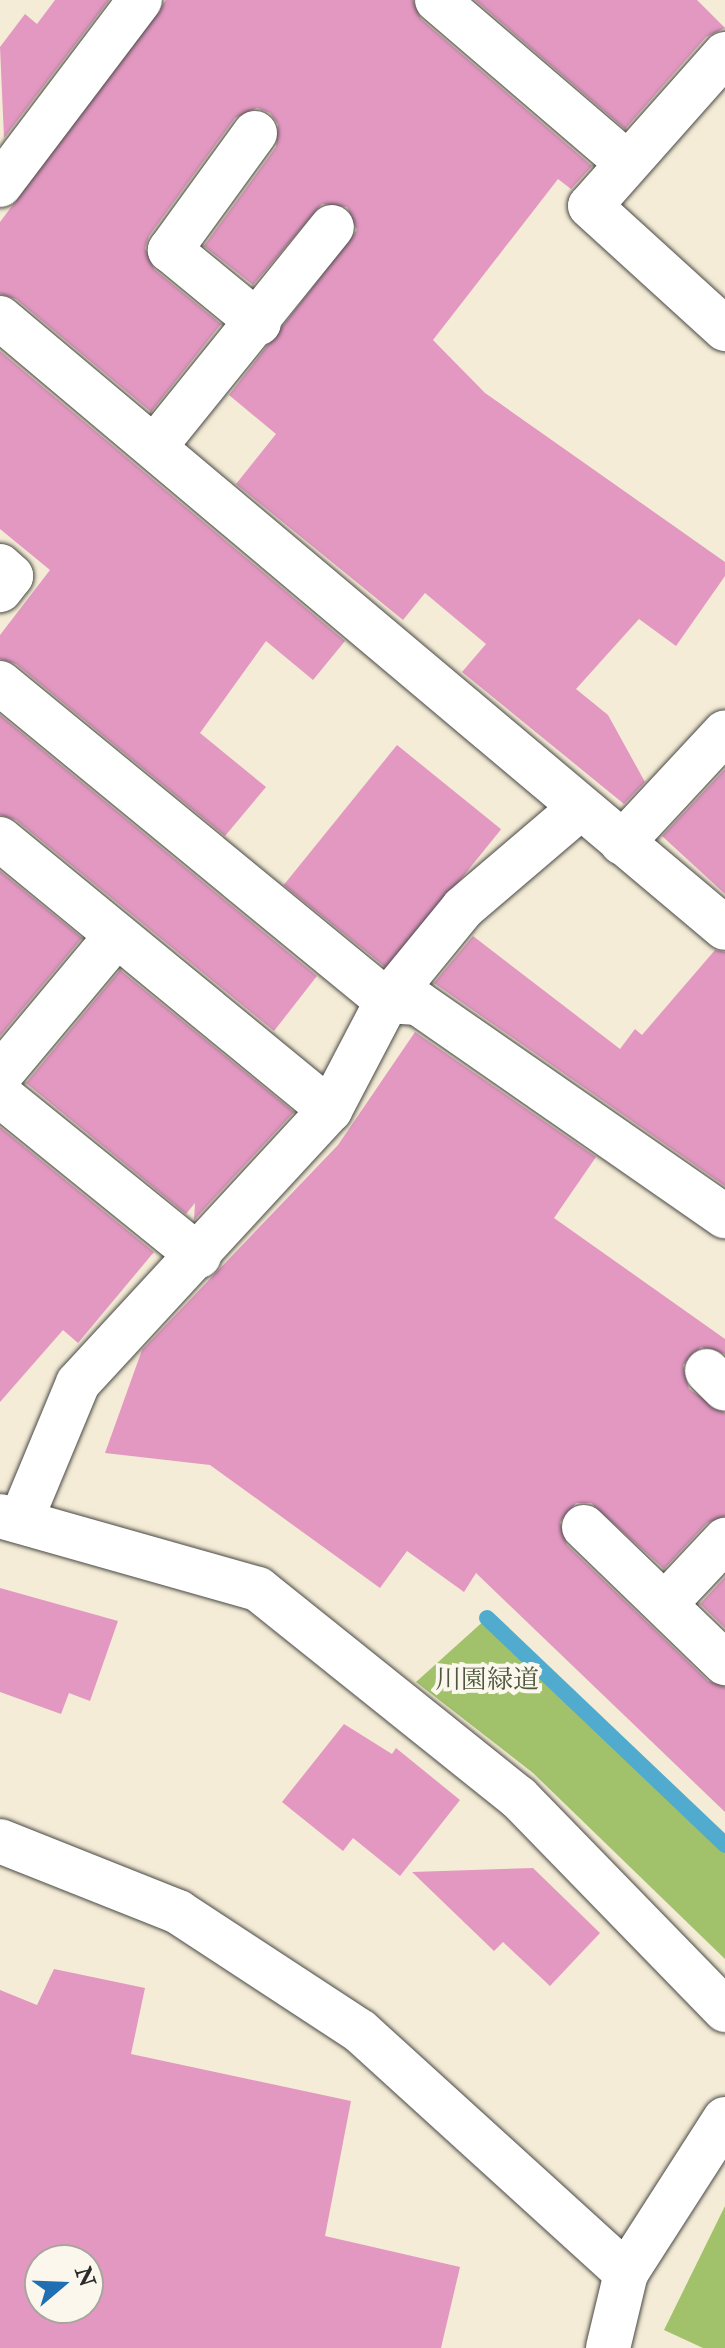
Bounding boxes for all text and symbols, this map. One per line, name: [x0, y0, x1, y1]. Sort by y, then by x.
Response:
park label: 川園緑道: [435, 1665, 539, 1697]
north arrow: [24, 2244, 104, 2324]
text: N: [68, 2263, 101, 2291]

